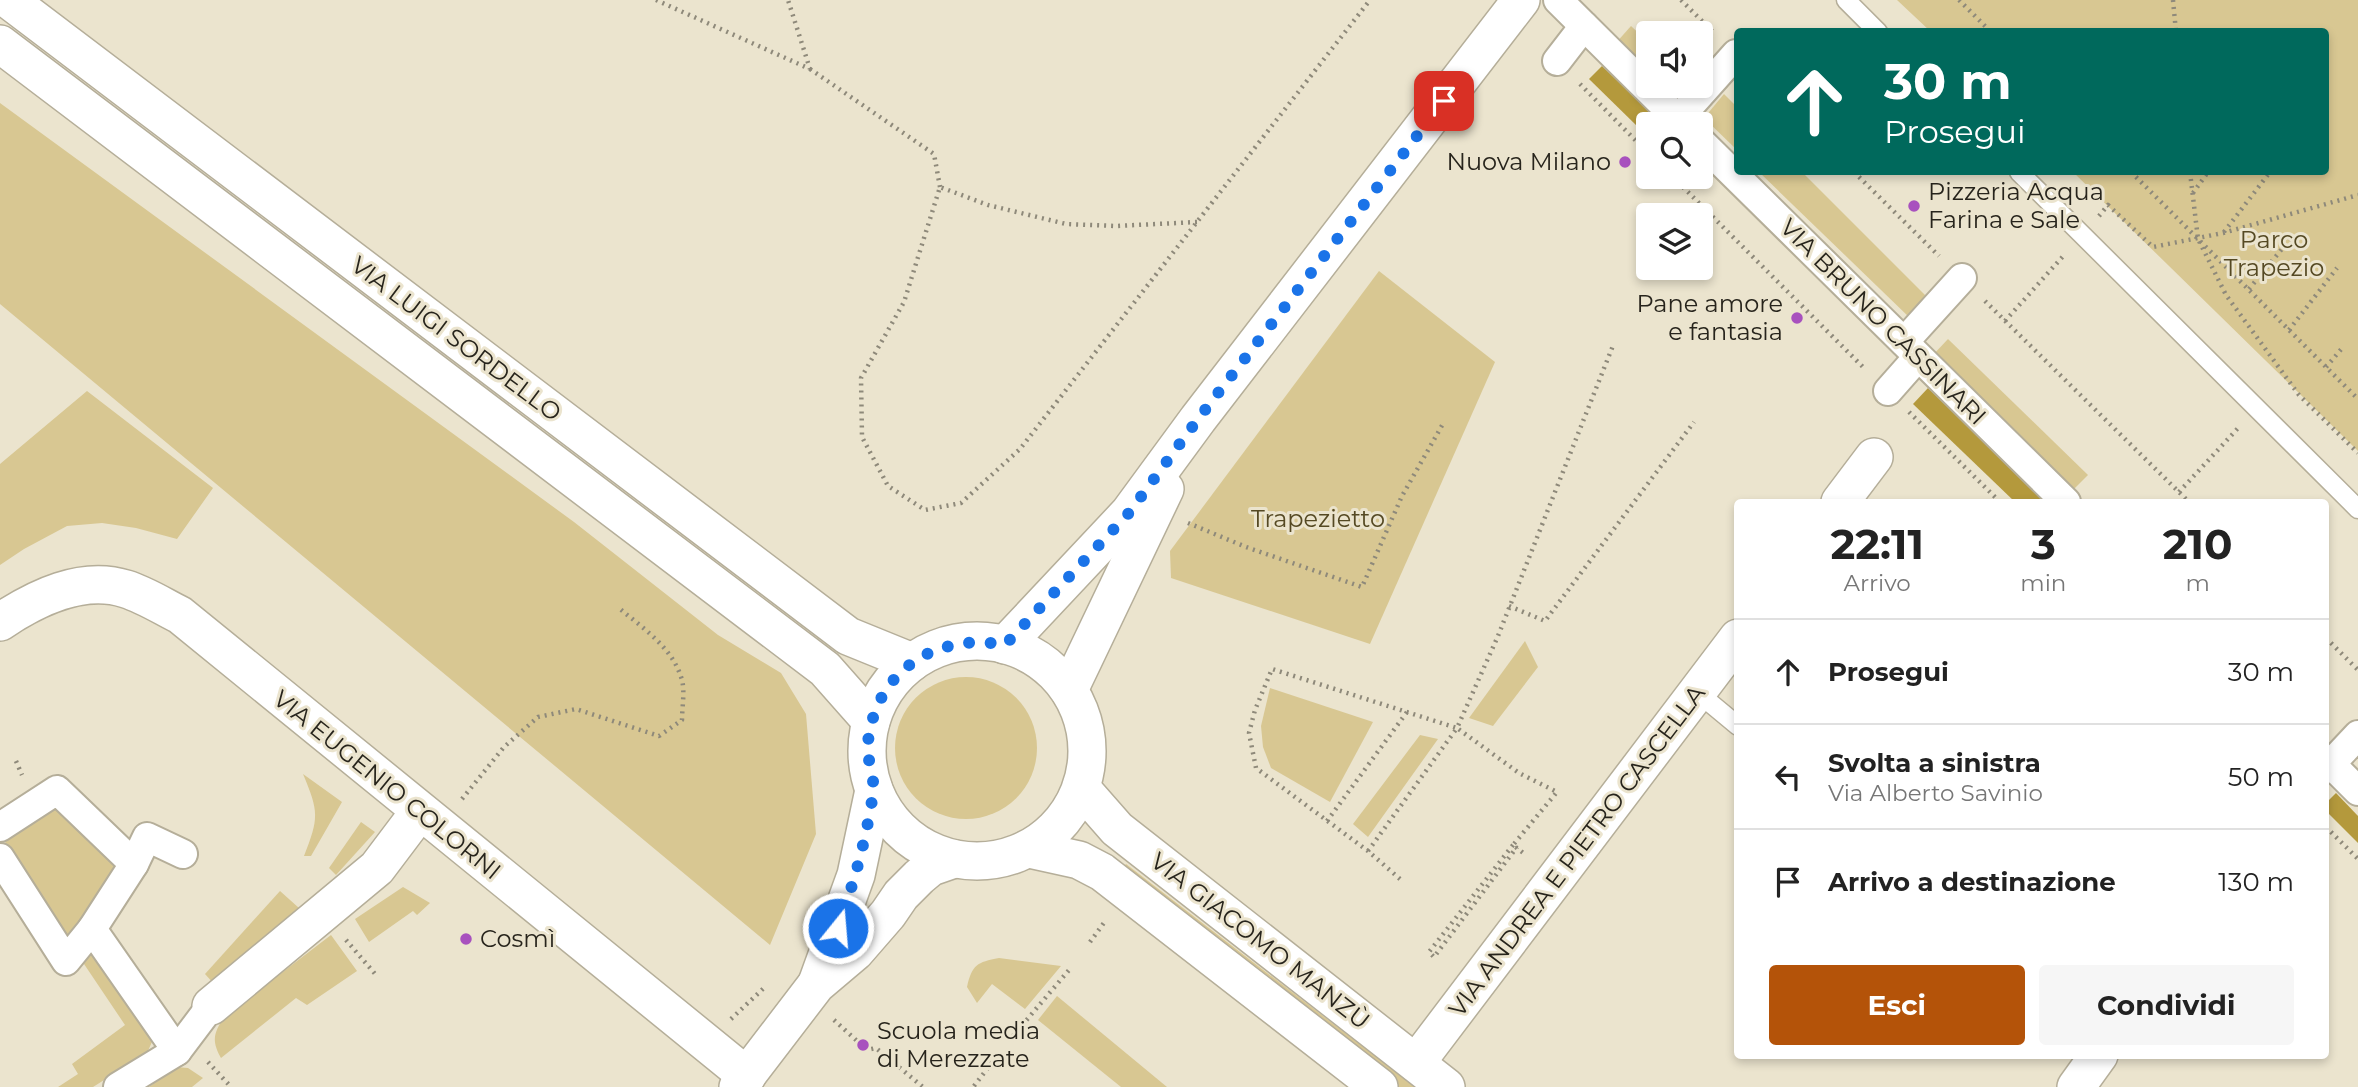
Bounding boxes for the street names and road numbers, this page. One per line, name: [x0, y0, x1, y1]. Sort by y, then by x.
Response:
street label: VIA BRUNO CASSINARI: [1774, 213, 1992, 431]
street label: VIA LUIGI SORDELLO: [346, 250, 567, 427]
street label: VIA ANDREA E PIETRO CASCELLA: [1442, 678, 1711, 1022]
street label: VIA EUGENIO COLORNI: [268, 684, 507, 885]
street label: VIA GIACOMO MANZÙ: [1145, 846, 1376, 1035]

